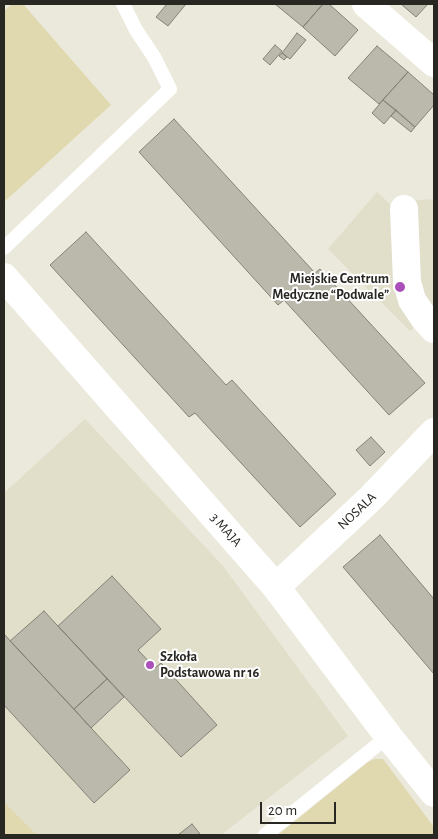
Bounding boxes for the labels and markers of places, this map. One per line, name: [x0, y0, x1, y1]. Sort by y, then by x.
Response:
place label: Miejskie Centrum Medyczne “Podwale”: [272, 271, 389, 304]
marker: Miejskie Centrum Medyczne “Podwale”: [393, 280, 407, 294]
place label: Szkoła Podstawowa nr 16: [160, 649, 259, 682]
marker: Szkoła Podstawowa nr 16: [144, 659, 156, 671]

